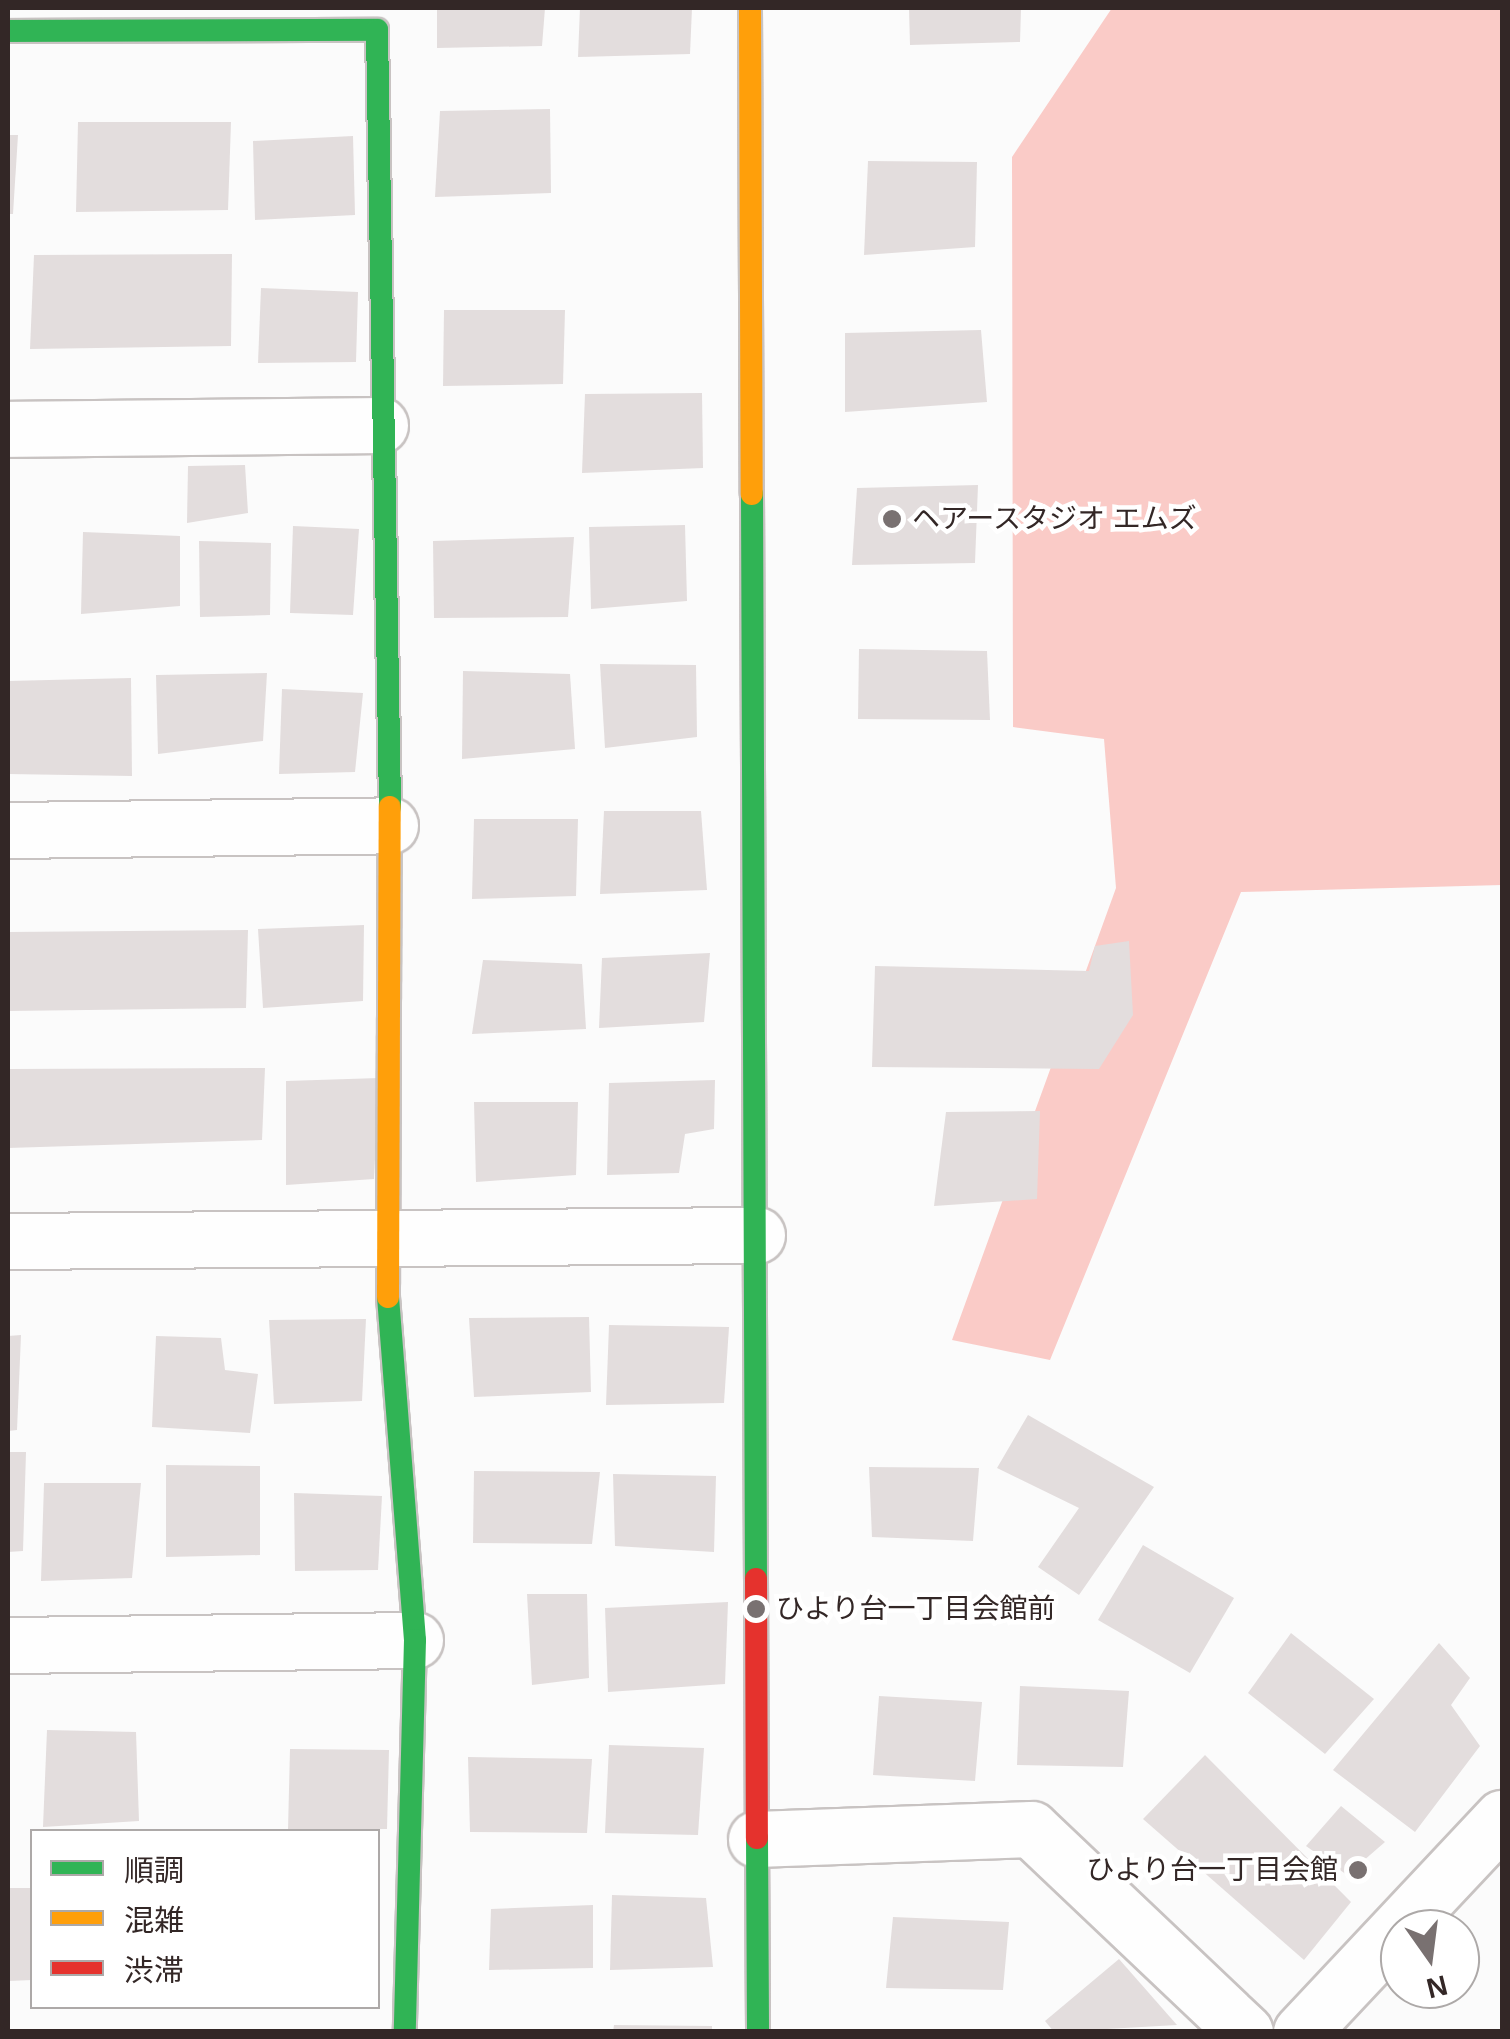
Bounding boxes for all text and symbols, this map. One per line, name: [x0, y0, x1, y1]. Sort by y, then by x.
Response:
place label: ヘアースタジオ エムズ: [912, 502, 1198, 536]
marker: ヘアースタジオ エムズ: [881, 508, 903, 530]
place label: ひより台一丁目会館前: [776, 1592, 1056, 1626]
marker: ひより台一丁目会館前: [745, 1598, 767, 1620]
legend: [30, 1829, 380, 2009]
place label: ひより台一丁目会館: [1086, 1853, 1338, 1887]
text: 順調: [124, 1854, 184, 1887]
marker: ひより台一丁目会館: [1347, 1859, 1369, 1881]
text: 混雑: [124, 1904, 184, 1937]
north arrow: [1380, 1909, 1480, 2009]
text: 渋滞: [124, 1954, 184, 1987]
text: N: [1423, 1969, 1450, 2004]

